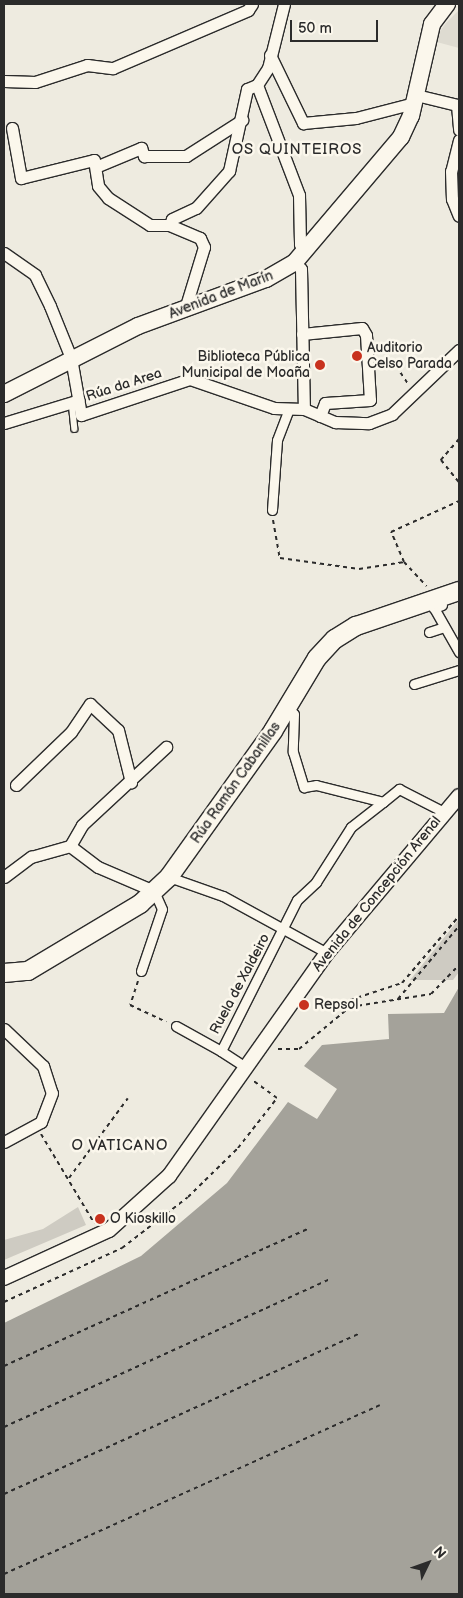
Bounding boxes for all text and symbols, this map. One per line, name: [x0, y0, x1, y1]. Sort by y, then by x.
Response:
scale bar: [293, 10, 380, 42]
text: 50 m: [298, 19, 332, 38]
district label: OS QUINTEIROS: [230, 141, 364, 159]
street label: Avenida de Marín: [166, 267, 276, 323]
place label: Auditorio Celso Parada: [367, 340, 452, 372]
place label: Biblioteca Pública Municipal de Moaña: [181, 349, 310, 382]
marker: Auditorio Celso Parada: [351, 350, 363, 362]
marker: Biblioteca Pública Municipal de Moaña: [314, 359, 326, 371]
street label: Rúa da Area: [84, 365, 164, 405]
street label: Rúa Ramón Cabanillas: [188, 719, 284, 847]
street label: Avenida de Concepción Arenal: [309, 813, 445, 975]
street label: Ruela de Xaldeiro: [206, 931, 274, 1037]
place label: Repsol: [314, 997, 358, 1013]
marker: Repsol: [298, 999, 310, 1011]
district label: O VATICANO: [70, 1137, 170, 1155]
place label: O Kioskillo: [110, 1211, 176, 1227]
marker: O Kioskillo: [94, 1213, 106, 1225]
north arrow: [403, 1538, 453, 1588]
text: N: [430, 1543, 449, 1562]

